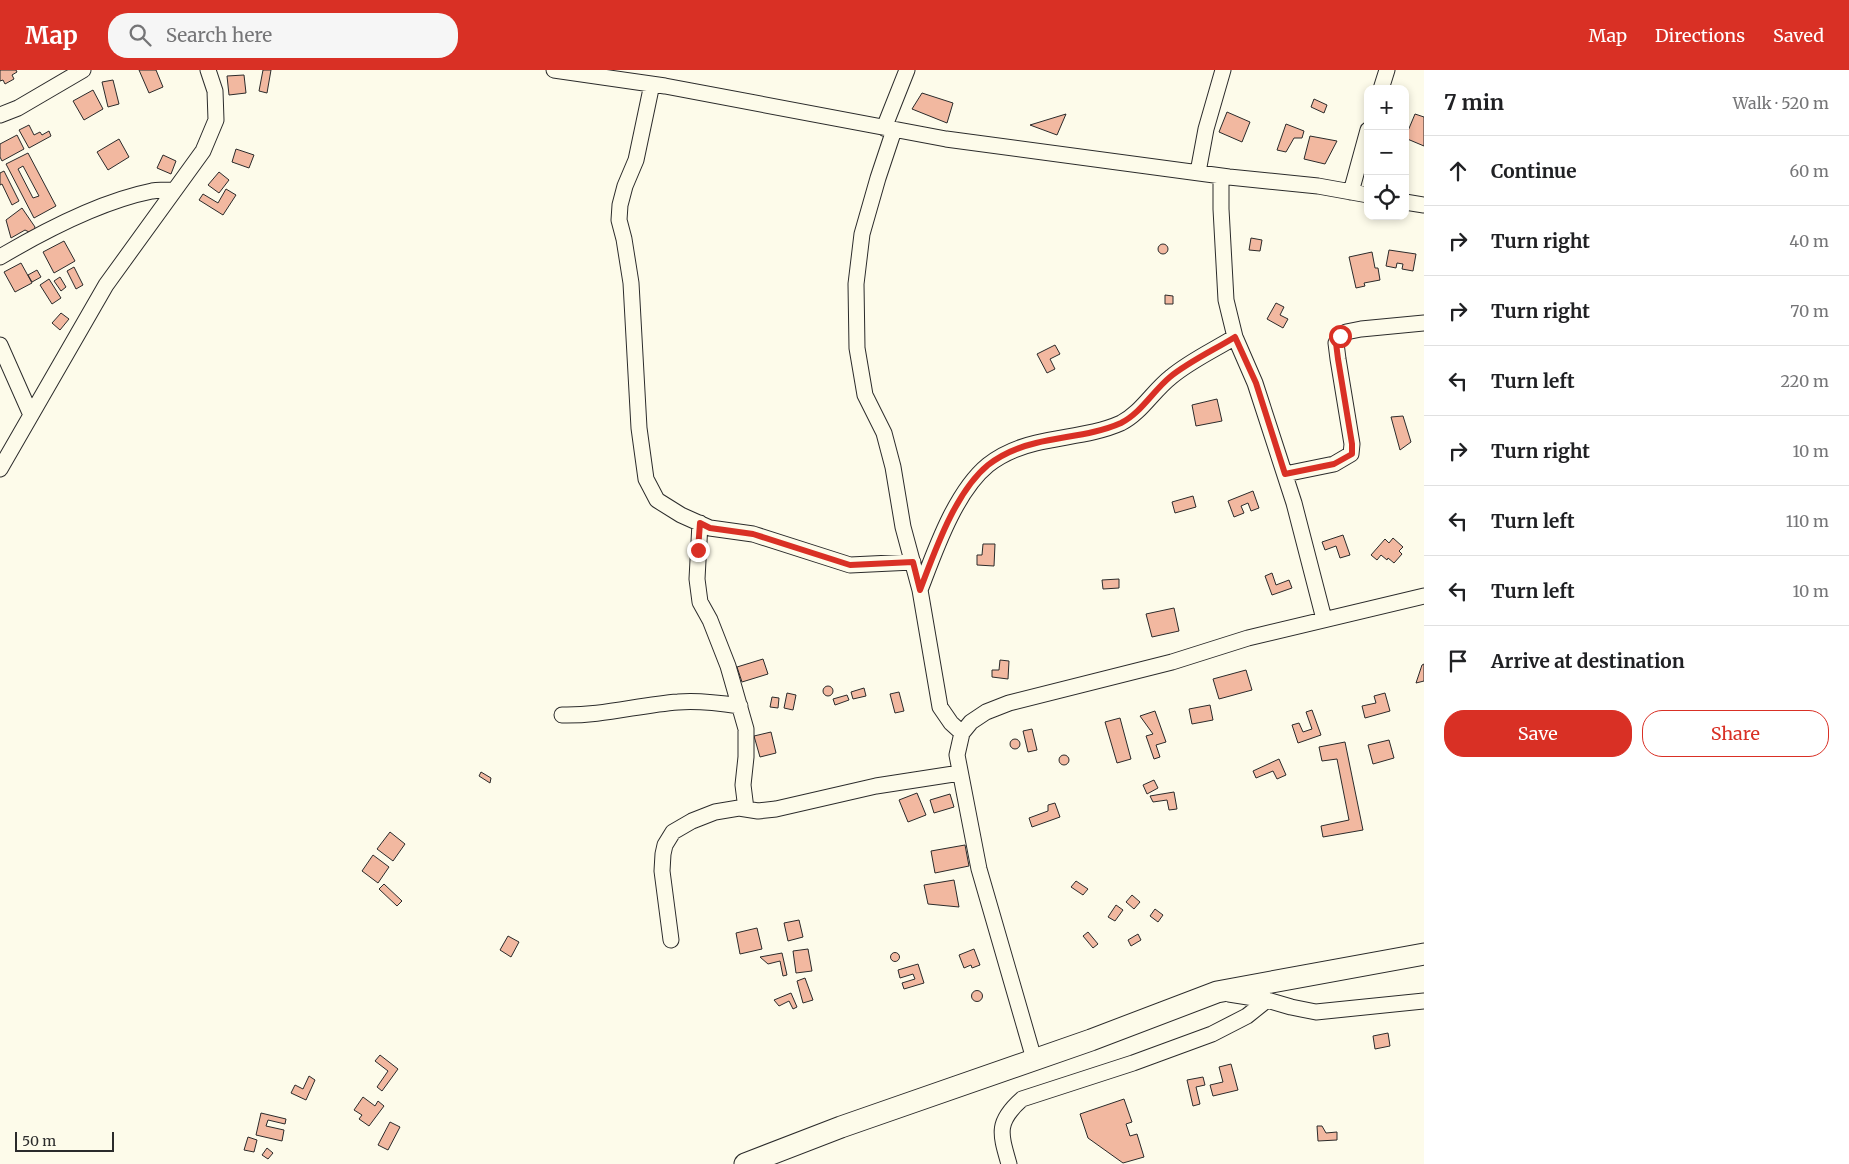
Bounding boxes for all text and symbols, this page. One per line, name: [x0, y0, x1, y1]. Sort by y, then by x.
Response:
search box: [108, 13, 458, 58]
text: Map: [25, 20, 78, 51]
icon: search: [126, 21, 154, 49]
text: Search here: [166, 23, 272, 47]
text: Map: [1589, 24, 1627, 47]
text: Directions: [1655, 24, 1745, 47]
text: Saved: [1773, 24, 1824, 47]
map controls: [1364, 85, 1409, 220]
button: +: [1364, 85, 1409, 130]
text: 7 min: [1444, 89, 1504, 116]
text: Walk · 520 m: [1733, 93, 1829, 113]
button: −: [1364, 130, 1409, 175]
icon: ahead: [1444, 157, 1472, 185]
text: Continue: [1491, 159, 1577, 183]
text: 60 m: [1789, 161, 1829, 181]
button: locate: [1364, 175, 1409, 220]
icon: right: [1444, 227, 1472, 255]
text: Turn right: [1491, 229, 1590, 253]
text: 40 m: [1789, 231, 1829, 251]
icon: right: [1444, 297, 1472, 325]
text: Turn right: [1491, 299, 1590, 323]
text: 70 m: [1790, 301, 1829, 321]
route start: [1329, 325, 1352, 348]
icon: left: [1444, 367, 1472, 395]
text: Turn left: [1491, 369, 1575, 393]
text: 220 m: [1781, 371, 1829, 391]
icon: right: [1444, 437, 1472, 465]
text: Turn right: [1491, 439, 1590, 463]
text: 10 m: [1792, 441, 1829, 461]
icon: left: [1444, 507, 1472, 535]
text: Turn left: [1491, 509, 1575, 533]
text: 110 m: [1786, 511, 1829, 531]
route end: [687, 539, 710, 562]
icon: left: [1444, 577, 1472, 605]
text: Turn left: [1491, 579, 1575, 603]
text: 10 m: [1792, 581, 1829, 601]
icon: arrive: [1444, 647, 1472, 675]
text: Arrive at destination: [1491, 649, 1685, 673]
button: Save: [1444, 710, 1632, 757]
button: Share: [1642, 710, 1829, 757]
scale bar: [15, 1129, 114, 1152]
text: 50 m: [22, 1132, 56, 1150]

